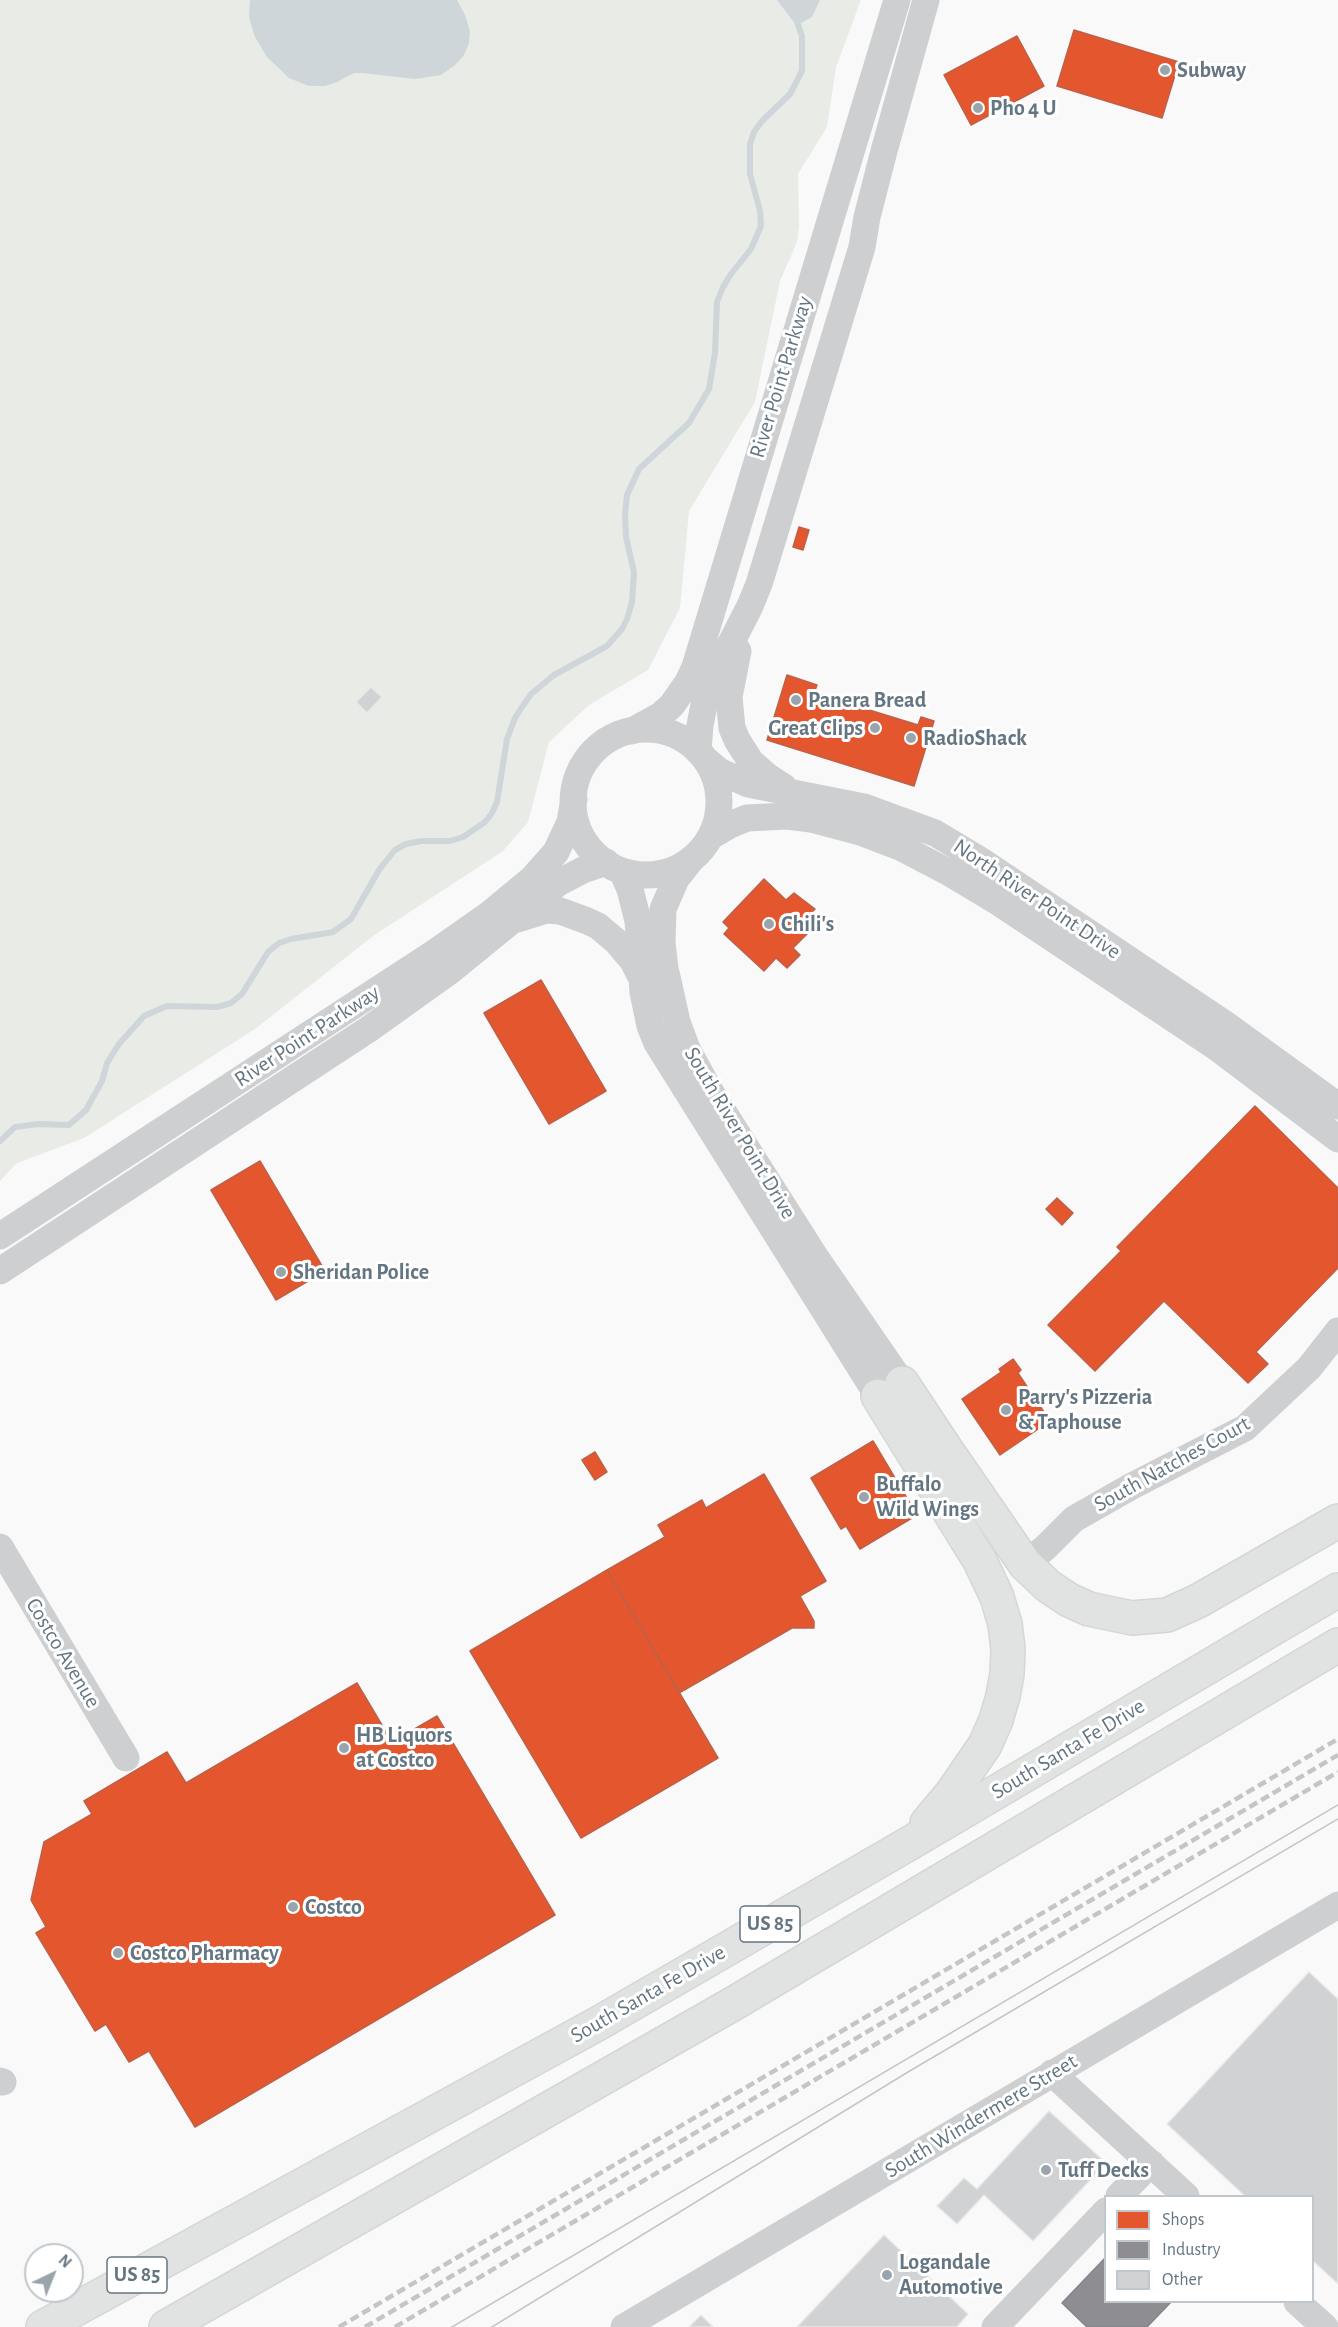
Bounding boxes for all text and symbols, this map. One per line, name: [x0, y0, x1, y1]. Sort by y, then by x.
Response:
place label: Subway: [1177, 57, 1246, 83]
marker: Subway: [1158, 63, 1172, 77]
place label: Pho 4 U: [990, 95, 1057, 121]
marker: Pho 4 U: [971, 101, 985, 115]
street label: River Point Parkway: [744, 293, 818, 461]
place label: Panera Bread: [808, 687, 926, 713]
marker: Panera Bread: [789, 693, 803, 707]
place label: Great Clips: [768, 715, 863, 741]
marker: Great Clips: [868, 721, 882, 735]
place label: RadioShack: [923, 725, 1027, 751]
marker: RadioShack: [904, 731, 918, 745]
street label: North River Point Drive: [948, 833, 1126, 965]
place label: Chili's: [781, 911, 834, 937]
marker: Chili's: [762, 917, 776, 931]
street label: River Point Parkway: [229, 979, 385, 1093]
street label: South River Point Drive: [678, 1042, 802, 1224]
place label: Sheridan Police: [293, 1259, 429, 1285]
marker: Sheridan Police: [274, 1265, 288, 1279]
place label: Parry's Pizzeria & Taphouse: [1018, 1384, 1152, 1436]
marker: Parry's Pizzeria & Taphouse: [999, 1403, 1013, 1417]
street label: South Natches Court: [1089, 1410, 1255, 1518]
place label: Buffalo Wild Wings: [876, 1471, 979, 1522]
marker: Buffalo Wild Wings: [857, 1490, 871, 1504]
street label: Costco Avenue: [20, 1593, 106, 1713]
street label: South Santa Fe Drive: [986, 1693, 1150, 1805]
place label: HB Liquors at Costco: [356, 1722, 452, 1774]
marker: HB Liquors at Costco: [337, 1741, 351, 1755]
place label: Costco: [305, 1894, 362, 1920]
marker: Costco: [286, 1900, 300, 1914]
road number: US 85: [740, 1906, 800, 1942]
street label: South Santa Fe Drive: [566, 1939, 730, 2049]
place label: Costco Pharmacy: [130, 1940, 279, 1966]
marker: Costco Pharmacy: [111, 1946, 125, 1960]
street label: South Windermere Street: [880, 2048, 1082, 2184]
place label: Tuff Decks: [1058, 2157, 1149, 2183]
marker: Tuff Decks: [1039, 2163, 1053, 2177]
legend: [1104, 2195, 1314, 2303]
text: Shops: [1162, 2211, 1204, 2229]
text: Industry: [1162, 2241, 1221, 2259]
north arrow: [24, 2243, 84, 2303]
place label: Logandale Automotive: [899, 2249, 1003, 2300]
text: N: [55, 2252, 74, 2271]
road number: US 85: [107, 2257, 167, 2293]
marker: Logandale Automotive: [880, 2268, 894, 2282]
text: Other: [1162, 2271, 1203, 2289]

